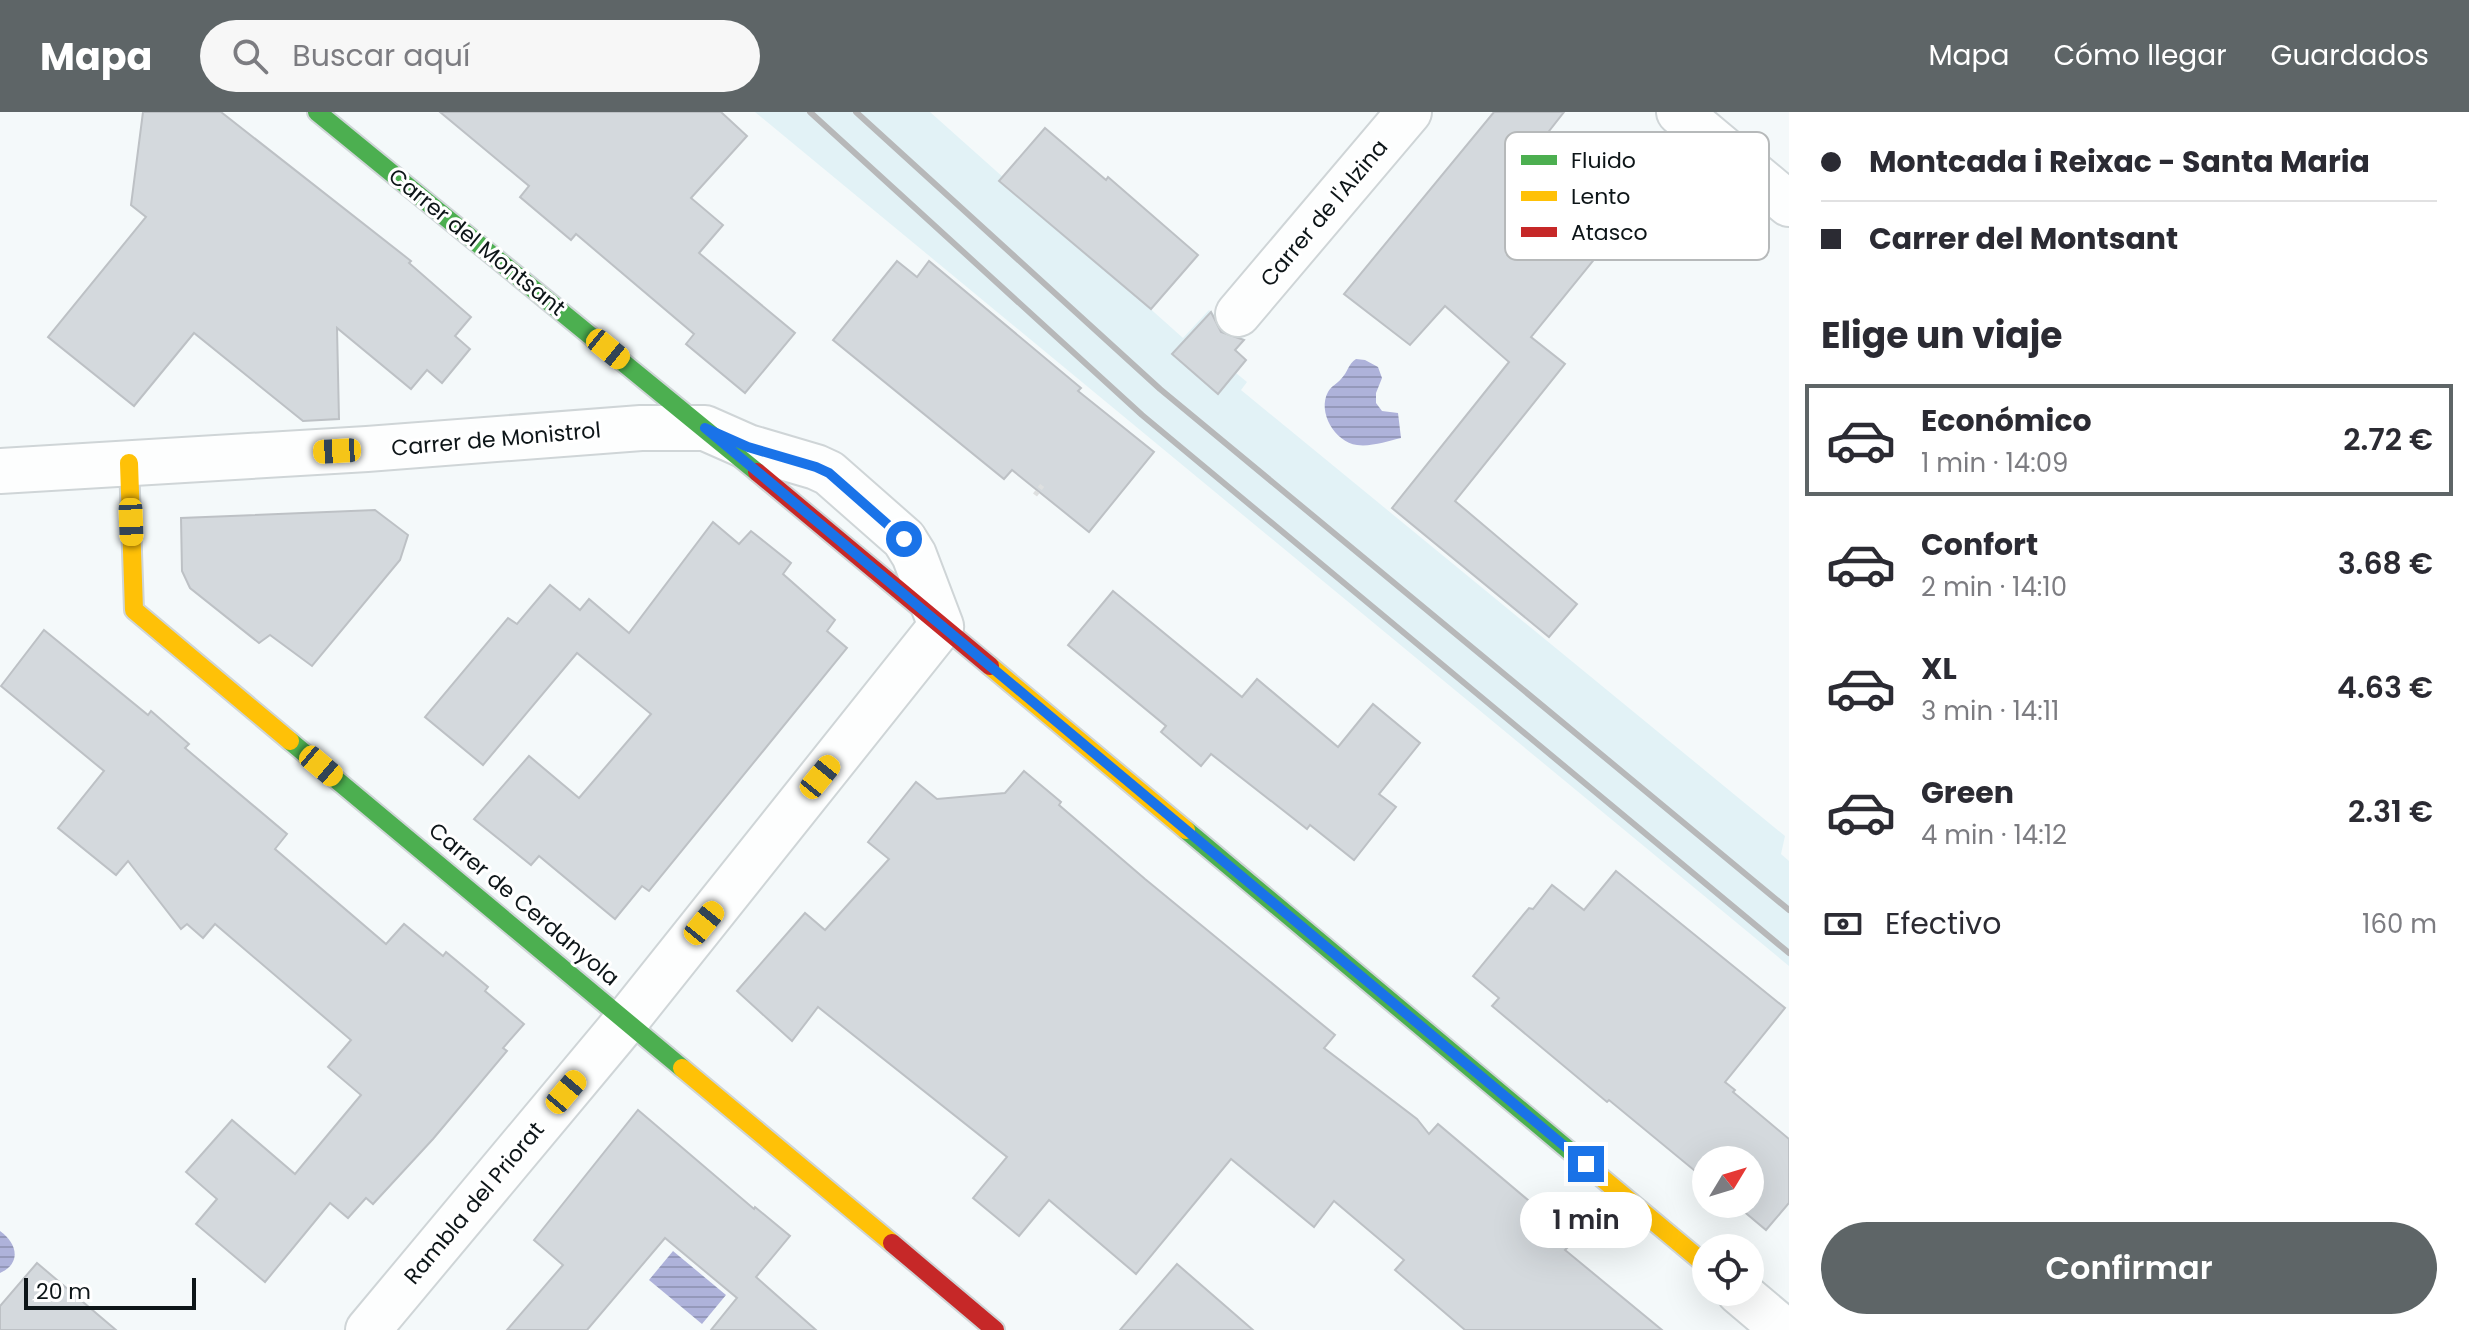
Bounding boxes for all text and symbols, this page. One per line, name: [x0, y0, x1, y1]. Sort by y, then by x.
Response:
search box: [200, 20, 760, 92]
text: Mapa: [40, 30, 152, 83]
icon: search: [228, 34, 272, 78]
text: Buscar aquí: [292, 34, 470, 77]
text: Mapa: [1928, 36, 2009, 75]
text: Cómo llegar: [2053, 36, 2227, 75]
text: Guardados: [2271, 36, 2429, 75]
legend: [1505, 132, 1769, 260]
street label: Carrer de l'Alzina: [1253, 133, 1395, 293]
text: Montcada i Reixac - Santa Maria: [1869, 140, 2370, 183]
text: Fluido: [1571, 145, 1636, 176]
street label: Carrer del Montsant: [382, 161, 572, 323]
text: Lento: [1571, 181, 1630, 212]
text: Atasco: [1571, 217, 1648, 248]
text: Carrer del Montsant: [1869, 217, 2178, 260]
text: Elige un viaje: [1821, 310, 2063, 361]
car: [582, 325, 634, 373]
text: Económico: [1921, 399, 2092, 442]
icon: car: [1825, 404, 1897, 476]
street label: Carrer de Monistrol: [390, 414, 602, 464]
text: 2.72 €: [2343, 418, 2433, 461]
car: [312, 438, 362, 464]
text: 1 min · 14:09: [1921, 445, 2068, 481]
car: [118, 498, 144, 546]
route start: [886, 521, 922, 557]
text: Confort: [1921, 523, 2038, 566]
icon: car: [1825, 528, 1897, 600]
text: 3.68 €: [2338, 542, 2433, 585]
text: 2 min · 14:10: [1921, 569, 2067, 605]
text: XL: [1921, 647, 1957, 690]
icon: car: [1825, 652, 1897, 724]
text: 4.63 €: [2337, 666, 2433, 709]
text: 3 min · 14:11: [1921, 693, 2059, 729]
car: [295, 741, 347, 791]
car: [796, 751, 844, 803]
text: Green: [1921, 771, 2014, 814]
icon: car: [1825, 776, 1897, 848]
text: 2.31 €: [2348, 790, 2433, 833]
street label: Carrer de Cerdanyola: [422, 815, 626, 993]
text: 4 min · 14:12: [1921, 817, 2067, 853]
car: [680, 897, 728, 949]
icon: cash: [1821, 902, 1865, 946]
text: Efectivo: [1885, 902, 2001, 945]
text: 160 m: [2362, 906, 2437, 942]
car: [541, 1066, 591, 1118]
street label: Rambla del Priorat: [397, 1115, 551, 1291]
route end: [1568, 1146, 1604, 1182]
north arrow: [1692, 1146, 1764, 1218]
map controls: [1692, 1146, 1764, 1306]
callout: 1 min: [1520, 1192, 1652, 1248]
text: 1 min: [1552, 1202, 1620, 1238]
button: Confirmar: [1821, 1222, 2437, 1314]
button: locate: [1692, 1234, 1764, 1306]
scale bar: [24, 1274, 196, 1310]
text: 20 m: [36, 1276, 91, 1307]

